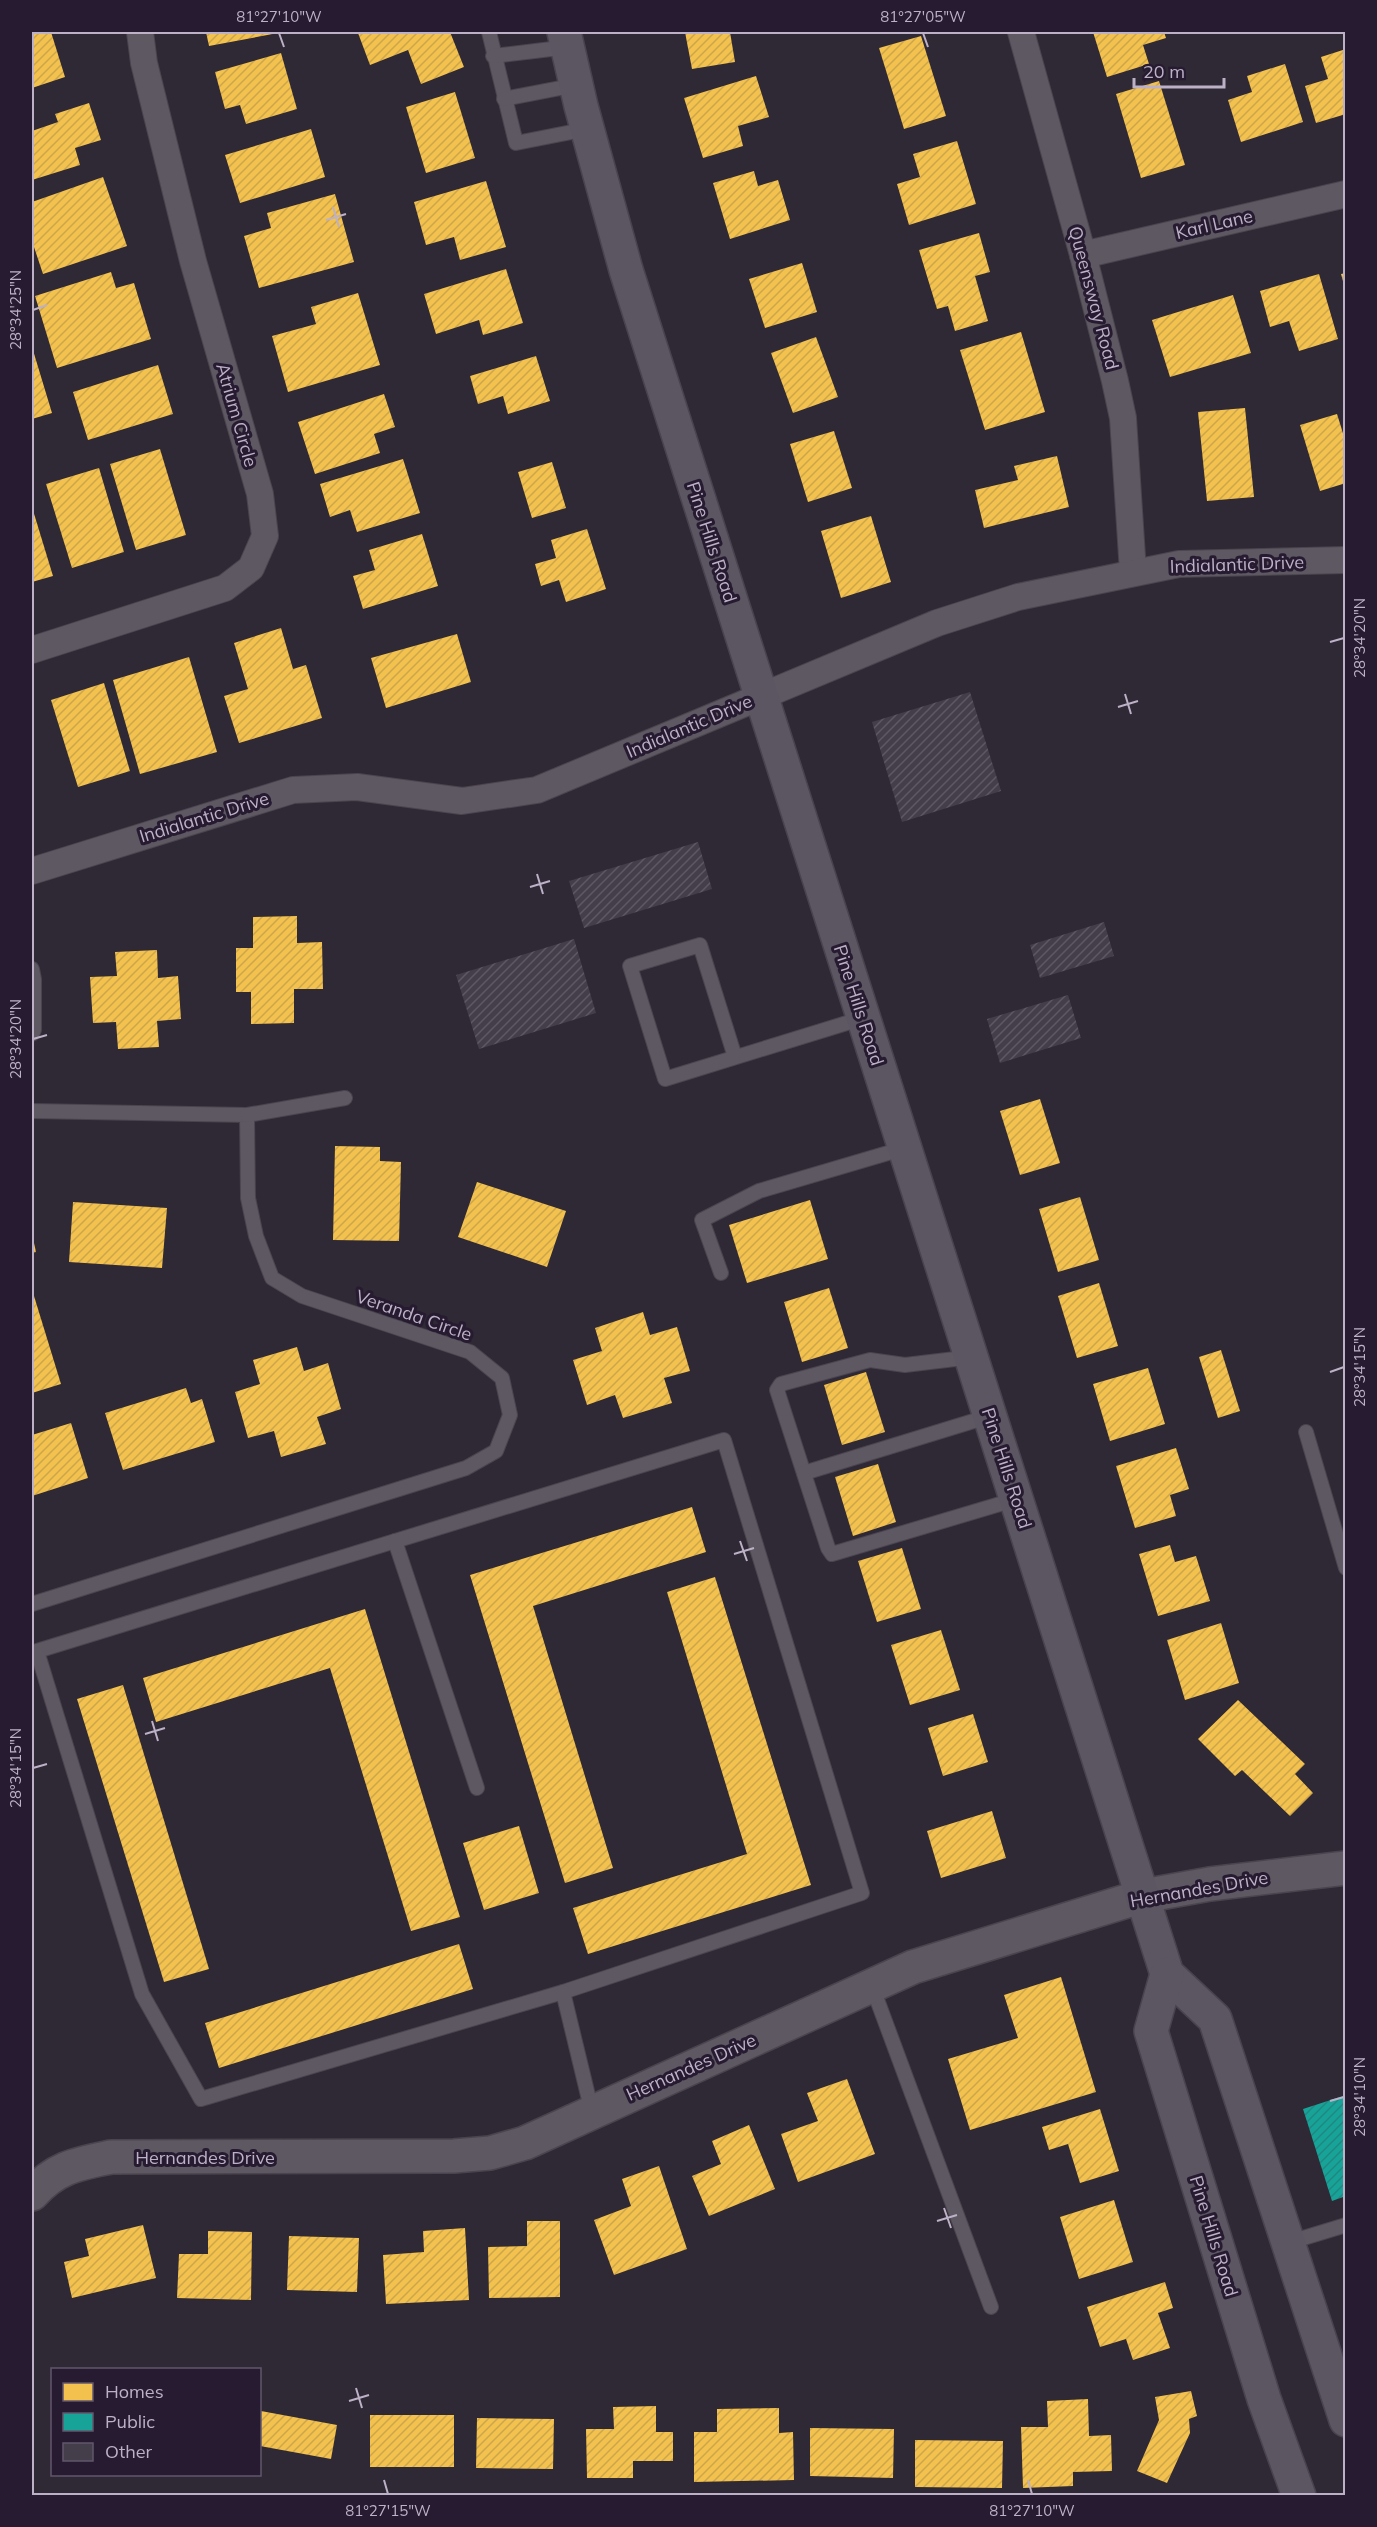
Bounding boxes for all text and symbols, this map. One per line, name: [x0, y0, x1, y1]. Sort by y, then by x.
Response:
text: 81°27'10"W: [236, 7, 322, 26]
text: 81°27'05"W: [880, 7, 966, 26]
scale bar: [1134, 51, 1224, 89]
text: 20 m: [1143, 60, 1185, 83]
street label: Karl Lane: [1173, 204, 1255, 244]
street label: Queensway Road: [1064, 224, 1124, 372]
text: 28°34'25"N: [6, 270, 25, 350]
street label: Atrium Circle: [211, 360, 263, 470]
street label: Pine Hills Road: [682, 479, 742, 605]
street label: Indialantic Drive: [1169, 550, 1305, 578]
text: 28°34'20"N: [1350, 598, 1369, 678]
street label: Indialantic Drive: [623, 689, 755, 763]
street label: Indialantic Drive: [136, 786, 272, 848]
street label: Pine Hills Road: [829, 942, 889, 1068]
text: 28°34'20"N: [6, 999, 25, 1079]
street label: Veranda Circle: [353, 1284, 475, 1346]
text: 28°34'15"N: [1350, 1327, 1369, 1407]
street label: Pine Hills Road: [977, 1405, 1037, 1531]
text: 28°34'15"N: [6, 1728, 25, 1808]
street label: Hernandes Drive: [1128, 1866, 1270, 1912]
street label: Hernandes Drive: [623, 2028, 759, 2106]
text: 28°34'10"N: [1350, 2057, 1369, 2137]
street label: Hernandes Drive: [135, 2146, 275, 2169]
street label: Pine Hills Road: [1185, 2173, 1243, 2299]
legend: [51, 2368, 261, 2476]
text: Homes: [105, 2380, 164, 2403]
text: Public: [105, 2410, 155, 2433]
text: Other: [105, 2440, 153, 2463]
text: 81°27'15"W: [345, 2501, 431, 2520]
text: 81°27'10"W: [989, 2501, 1075, 2520]

